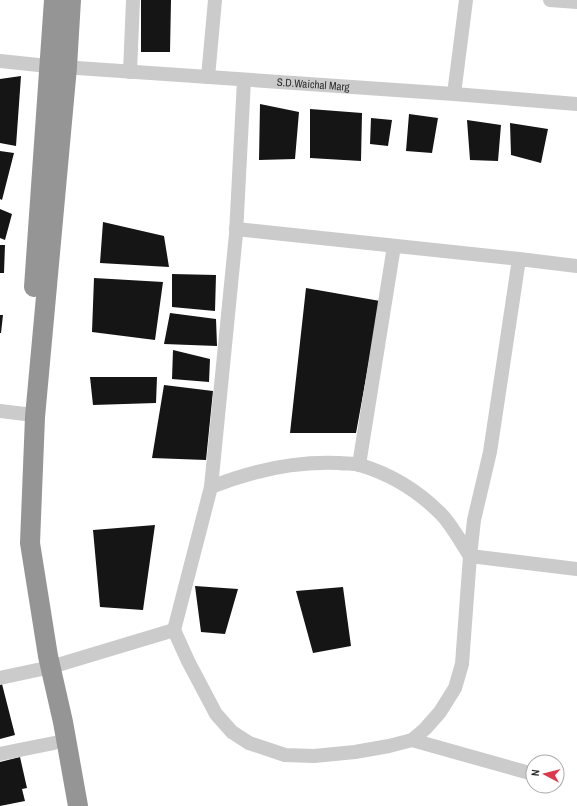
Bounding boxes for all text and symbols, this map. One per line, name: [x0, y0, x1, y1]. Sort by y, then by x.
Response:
street label: S.D.Waichal Marg: [276, 75, 350, 94]
north arrow: [525, 754, 565, 794]
text: N: [528, 769, 542, 777]

